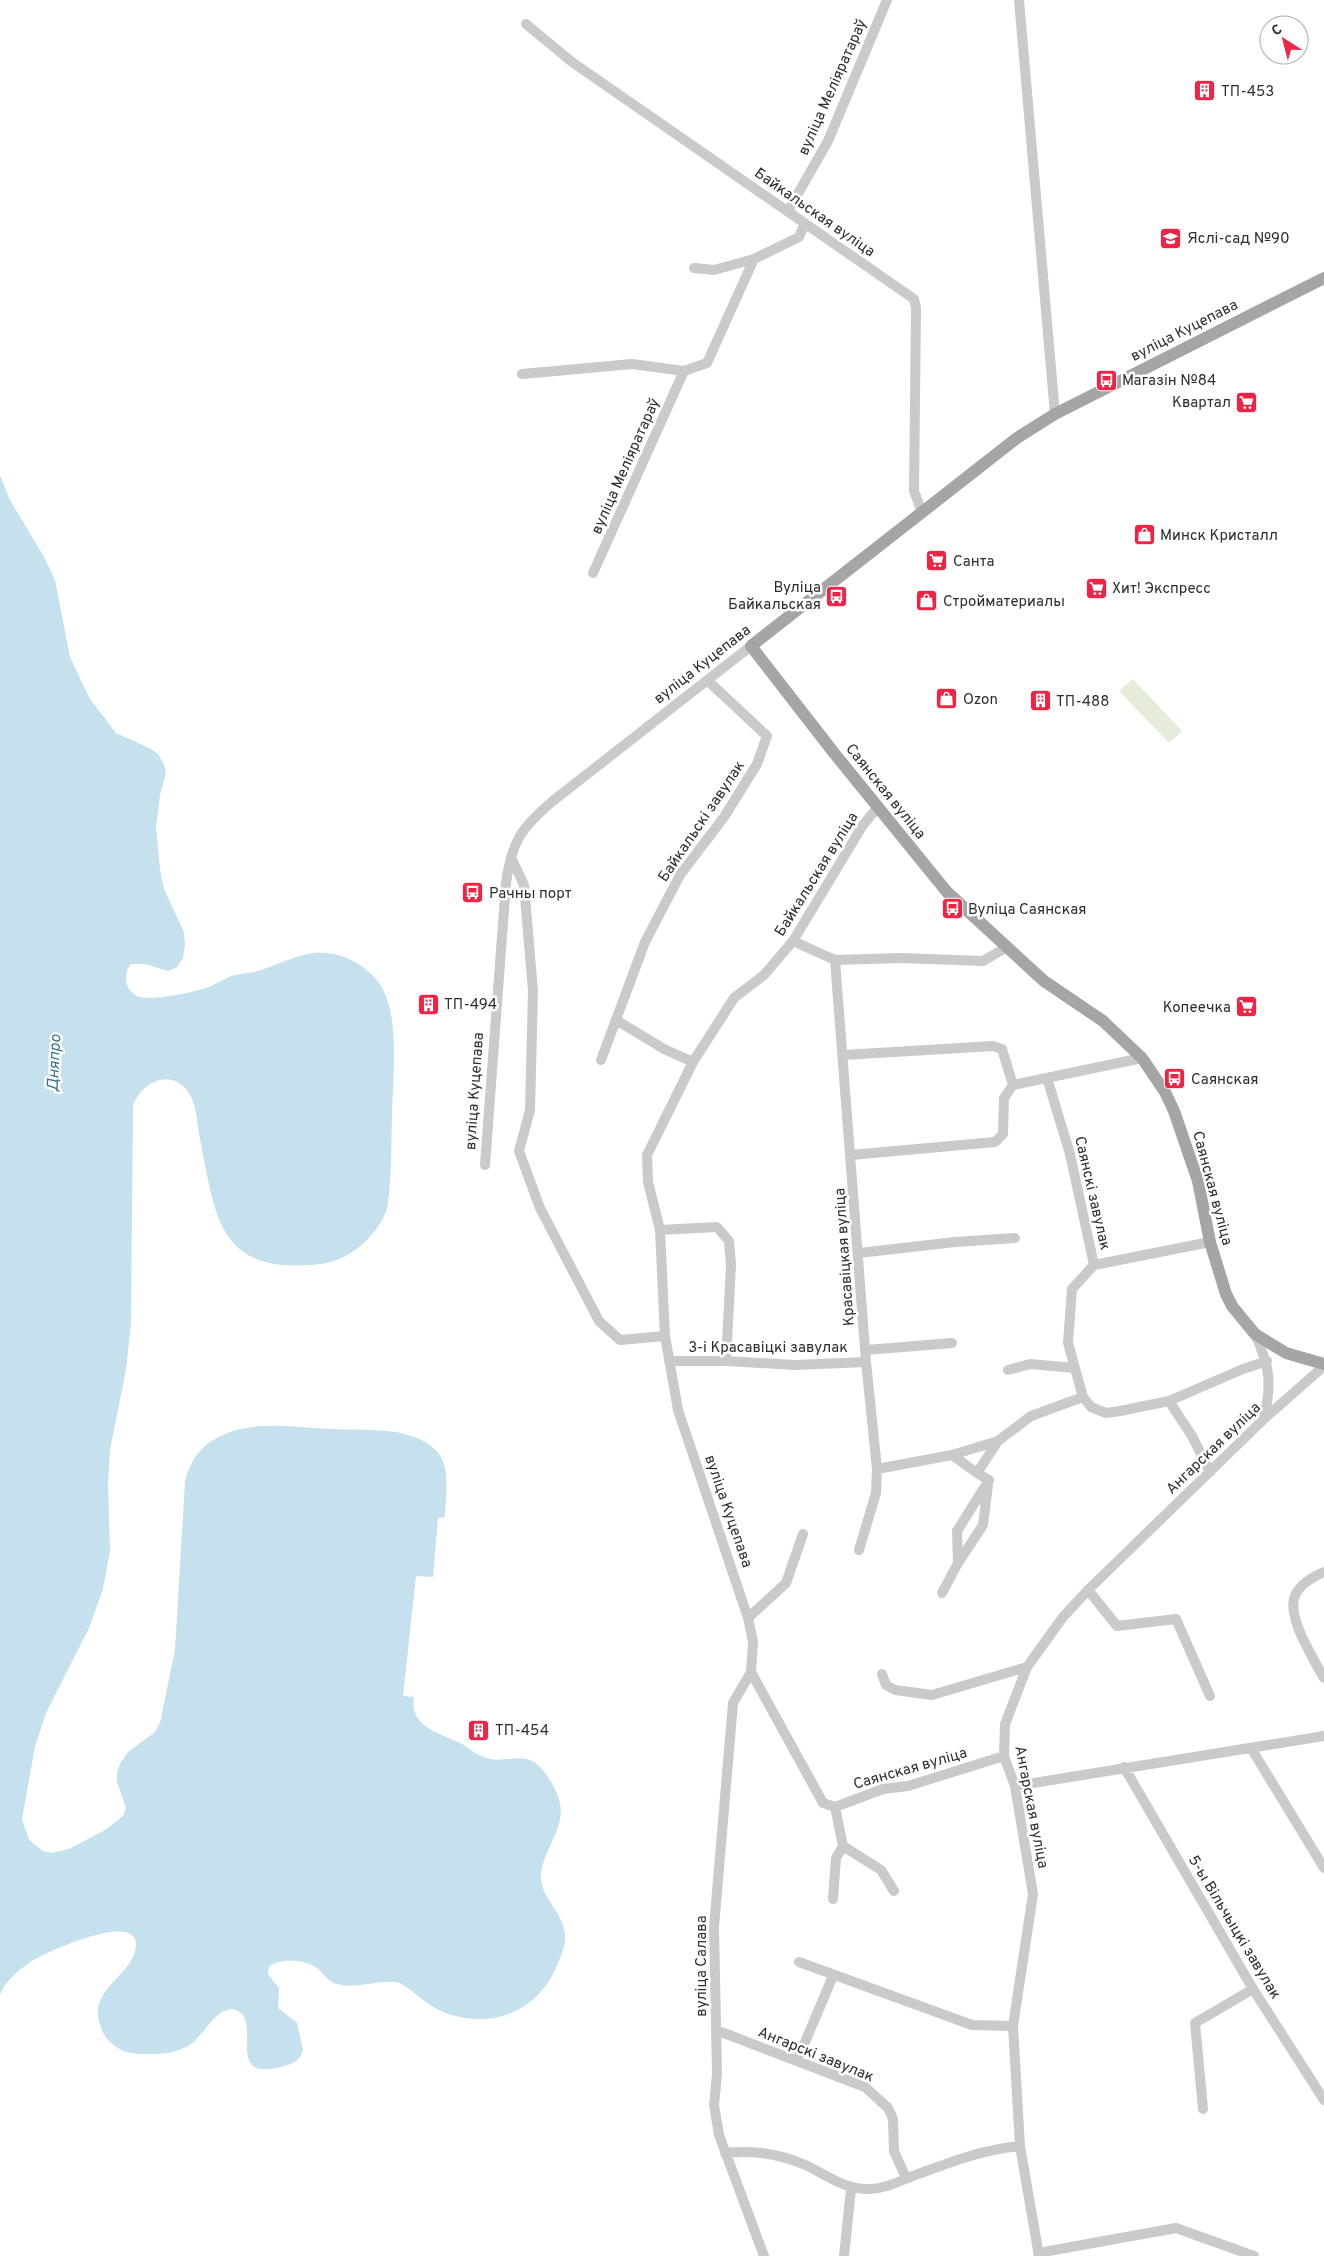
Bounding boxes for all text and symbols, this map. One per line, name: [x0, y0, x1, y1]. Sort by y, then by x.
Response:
north arrow: [1259, 15, 1309, 65]
street label: вуліца Меліяратараў: [795, 17, 872, 159]
text: С: [1269, 21, 1286, 40]
building icon: ТП-453: [1193, 79, 1217, 103]
place label: ТП-453: [1221, 83, 1274, 102]
street label: Байкальская вуліца: [750, 164, 878, 262]
school or university icon: Яслі-сад №90: [1159, 226, 1183, 250]
place label: Яслі-сад №90: [1187, 230, 1290, 249]
street label: вуліца Куцепава: [1128, 296, 1242, 367]
bus stop icon: Магазін №84: [1094, 368, 1118, 392]
place label: Магазін №84: [1122, 372, 1216, 391]
supermarket icon: Квартал: [1235, 390, 1259, 414]
place label: Квартал: [1172, 394, 1231, 413]
street label: вуліца Меліяратараў: [588, 396, 665, 538]
shop icon: Минск Кристалл: [1132, 523, 1156, 547]
place label: Минск Кристалл: [1160, 527, 1278, 546]
supermarket icon: Санта: [925, 549, 949, 573]
place label: Санта: [953, 553, 994, 572]
supermarket icon: Хит! Экспресс: [1084, 576, 1108, 600]
place label: Вуліца Байкальская: [728, 579, 821, 615]
place label: Хит! Экспресс: [1112, 580, 1211, 599]
bus stop icon: Вуліца Байкальская: [825, 584, 849, 608]
shop icon: Стройматериалы: [915, 589, 939, 613]
place label: Стройматериалы: [943, 593, 1065, 612]
street label: вуліца Куцепава: [651, 621, 755, 709]
shop icon: Ozon: [935, 687, 959, 711]
building icon: ТП-488: [1028, 689, 1052, 713]
place label: Ozon: [963, 691, 998, 710]
place label: ТП-488: [1056, 693, 1109, 712]
street label: Саянская вуліца: [840, 740, 929, 844]
street label: Байкальскі завулак: [655, 758, 750, 886]
street label: Байкальская вуліца: [771, 809, 863, 940]
bus stop icon: Рачны порт: [461, 881, 485, 905]
place label: Рачны порт: [489, 885, 572, 904]
bus stop icon: Вуліца Саянская: [940, 897, 964, 921]
place label: Вуліца Саянская: [968, 901, 1087, 920]
building icon: ТП-494: [416, 992, 440, 1016]
supermarket icon: Копеечка: [1235, 995, 1259, 1019]
place label: ТП-494: [444, 996, 497, 1015]
place label: Копеечка: [1163, 999, 1231, 1018]
street label: вуліца Куцепава: [462, 1032, 489, 1151]
water label: Дняпро: [44, 1034, 67, 1092]
bus stop icon: Саянская: [1163, 1067, 1187, 1091]
place label: Саянская: [1191, 1071, 1259, 1090]
street label: Саянская вуліца: [1187, 1129, 1236, 1248]
street label: Саянскі завулак: [1069, 1134, 1114, 1252]
street label: Красавіцкая вуліца: [831, 1187, 860, 1327]
street label: 3-і Красавіцкі завулак: [688, 1339, 848, 1358]
street label: Ангарская вуліца: [1163, 1399, 1265, 1499]
street label: вуліца Куцепава: [699, 1453, 756, 1570]
building icon: ТП-454: [467, 1718, 491, 1742]
place label: ТП-454: [495, 1722, 549, 1741]
street label: Саянская вуліца: [851, 1744, 969, 1795]
street label: Ангарская вуліца: [1009, 1744, 1052, 1870]
street label: 5-ы Вільчыцкі завулак: [1183, 1852, 1284, 2003]
street label: вуліца Салава: [693, 1915, 712, 2017]
street label: Ангарскі завулак: [755, 2023, 876, 2087]

